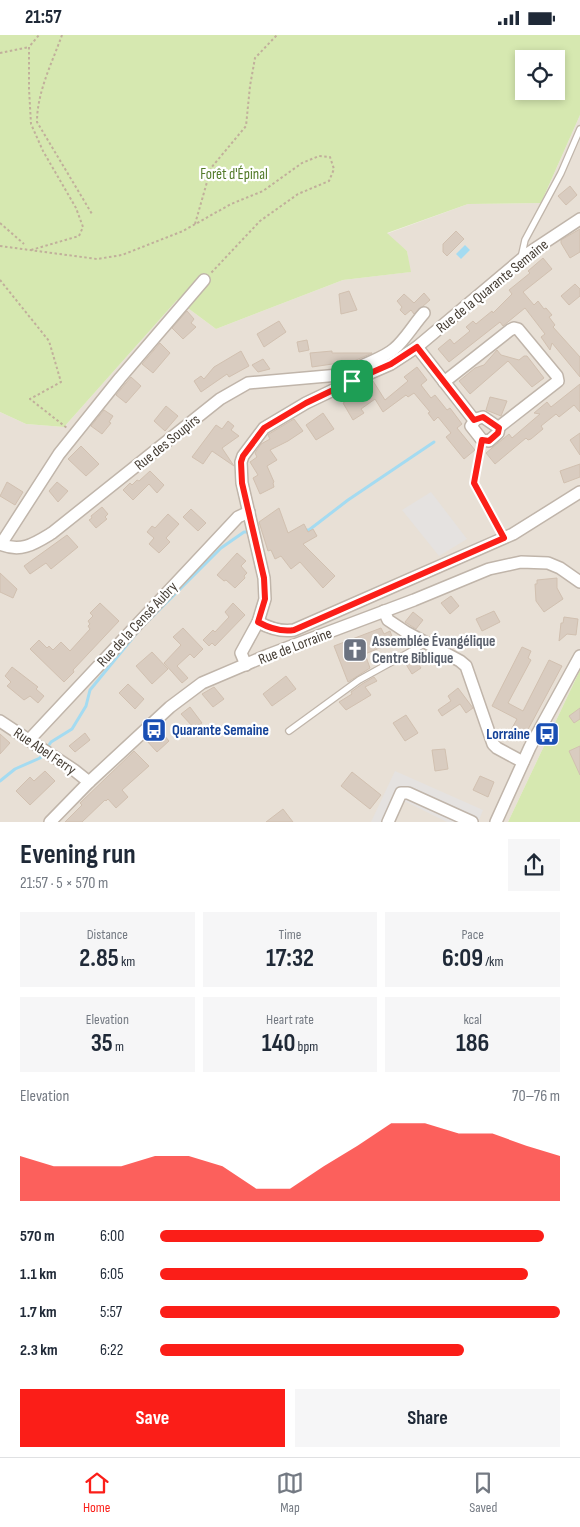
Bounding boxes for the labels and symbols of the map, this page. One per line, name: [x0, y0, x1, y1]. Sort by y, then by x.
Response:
park label: Forêt d'Épinal: [200, 165, 268, 184]
street label: Rue de la Quarante Semaine: [432, 235, 552, 338]
pin: [331, 360, 373, 402]
street label: Rue des Soupirs: [131, 410, 204, 475]
street label: Rue de la Censé Aubry: [93, 578, 182, 671]
street label: Rue de Lorraine: [256, 624, 335, 669]
place label: Assemblée Évangélique Centre Biblique: [371, 632, 495, 668]
church icon: Assemblée Évangélique Centre Biblique: [342, 637, 368, 663]
bus stop icon: Quarante Semaine: [141, 717, 167, 743]
place label: Quarante Semaine: [172, 721, 269, 740]
bus stop icon: Lorraine: [534, 721, 560, 747]
street label: Rue Abel Ferry: [10, 723, 80, 779]
place label: Lorraine: [486, 725, 530, 744]

